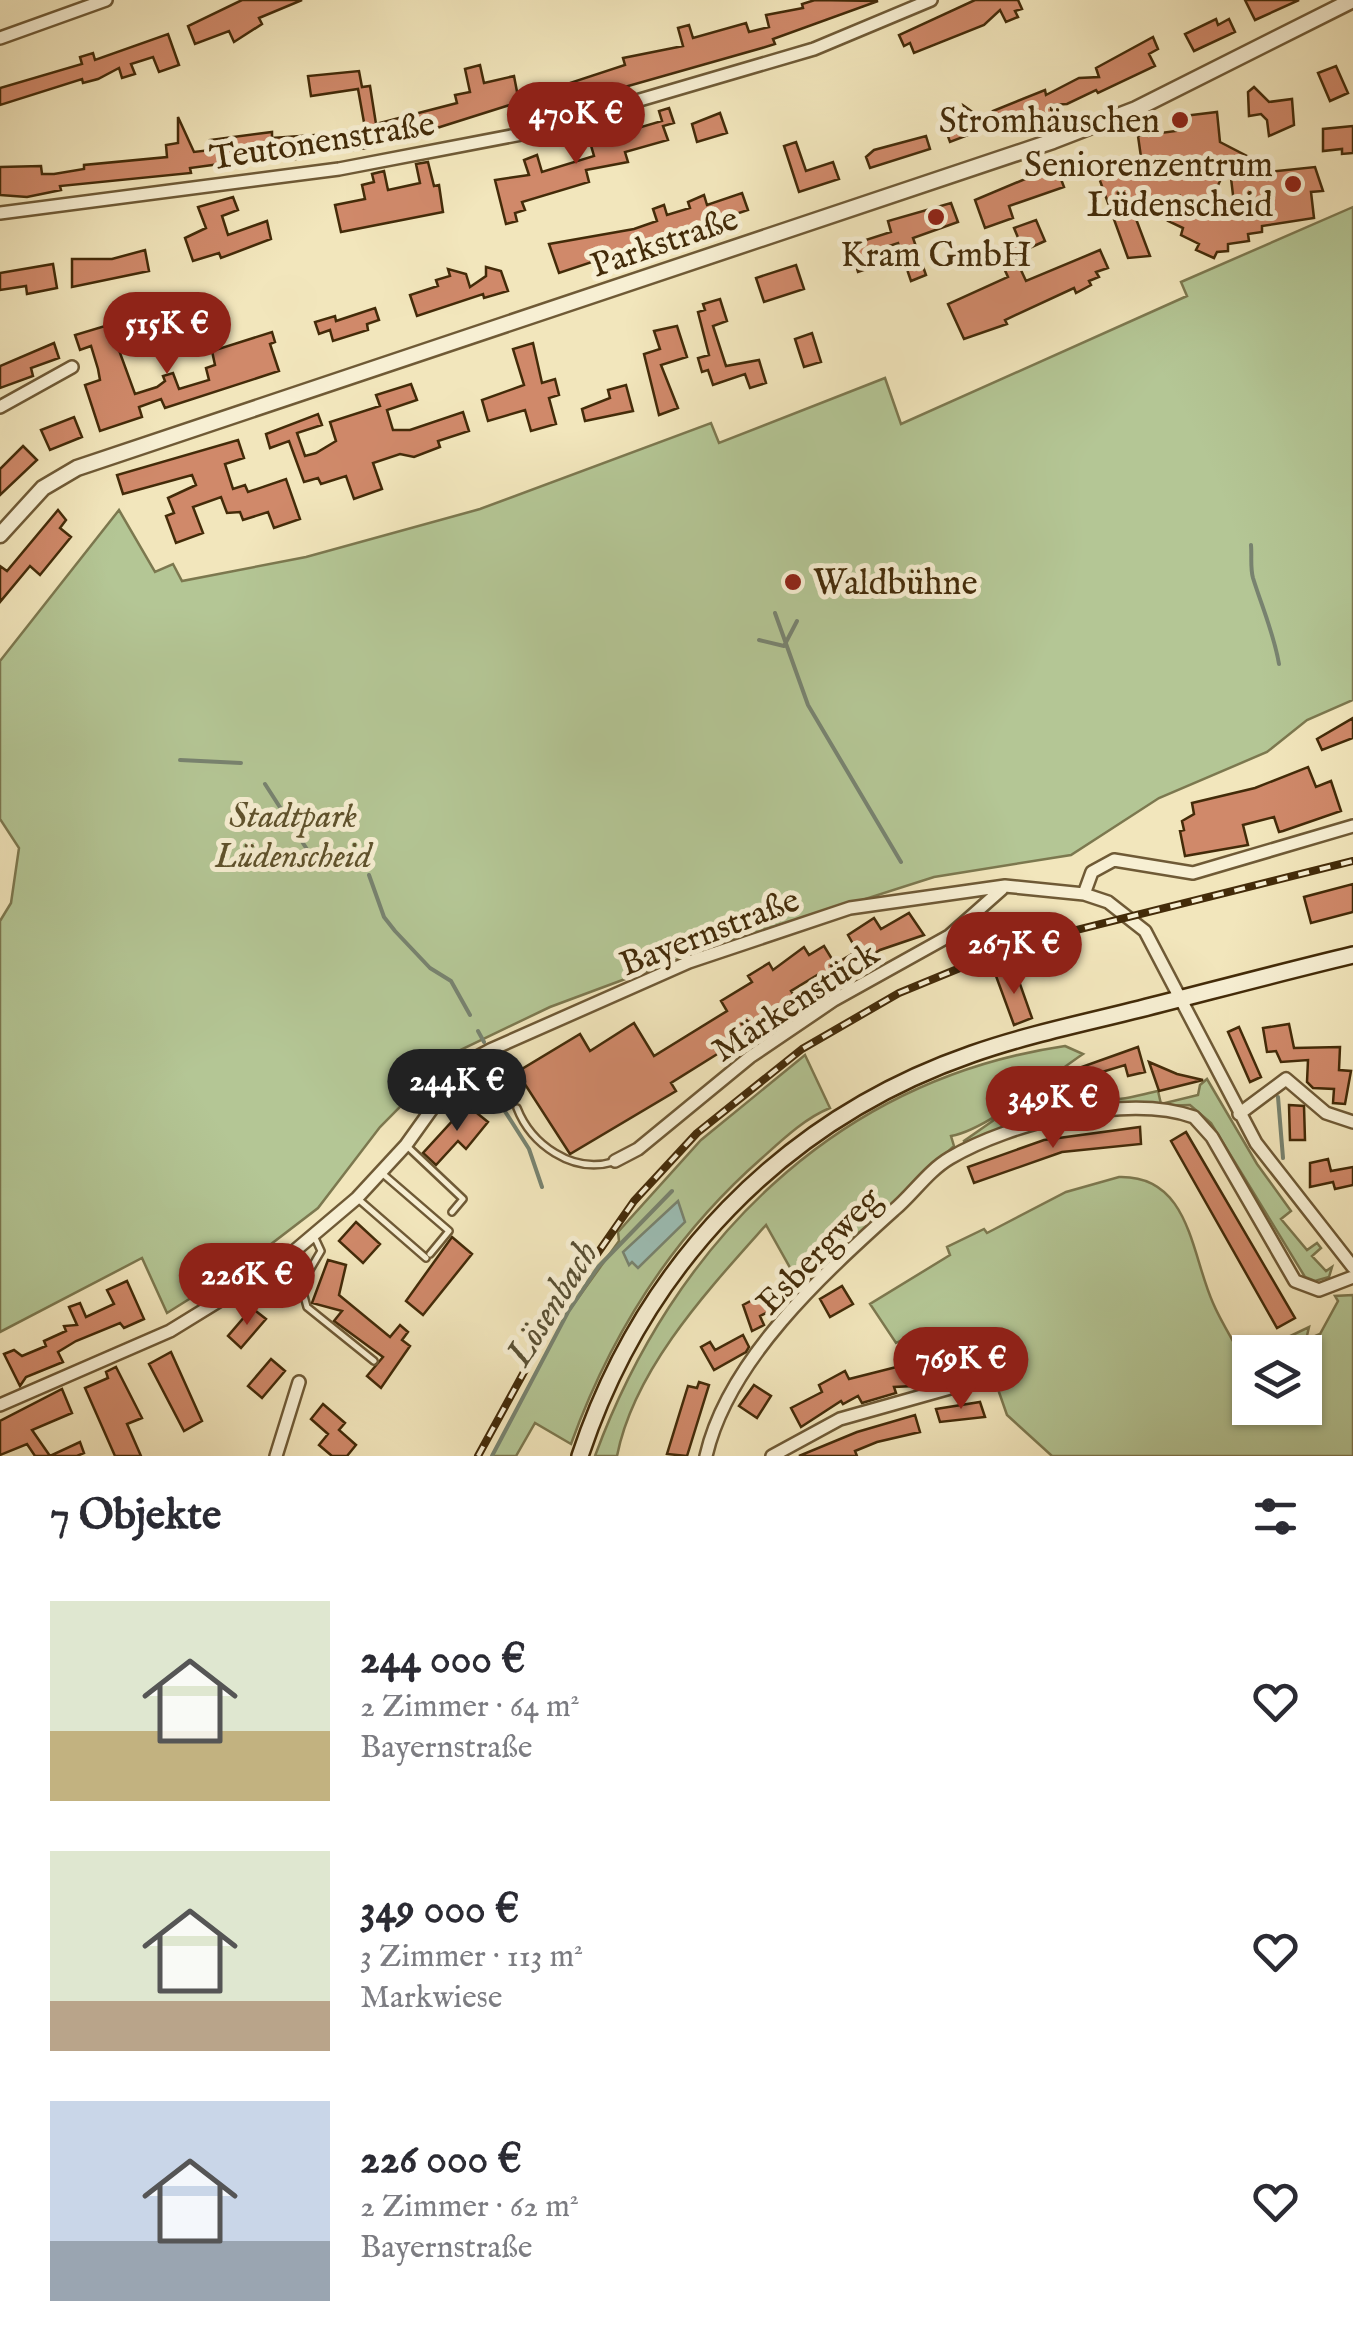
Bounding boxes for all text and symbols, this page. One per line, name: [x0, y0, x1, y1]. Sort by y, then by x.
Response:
pin: 470K €: [495, 82, 657, 167]
text: 470K €: [529, 94, 623, 135]
place label: Stromhäuschen: [939, 100, 1160, 145]
street label: Teutonenstraße: [207, 102, 438, 182]
marker: Stromhäuschen: [1169, 109, 1191, 131]
place label: Seniorenzentrum Lüdenscheid: [1024, 144, 1273, 229]
marker: Seniorenzentrum Lüdenscheid: [1282, 173, 1304, 195]
street label: Parkstraße: [585, 197, 744, 290]
marker: Kram GmbH: [925, 206, 947, 228]
place label: Kram GmbH: [841, 234, 1031, 279]
pin: 515K €: [86, 292, 248, 377]
text: 515K €: [125, 304, 209, 345]
place label: Waldbühne: [813, 562, 977, 607]
marker: Waldbühne: [782, 571, 804, 593]
park label: Stadtpark Lüdenscheid: [214, 795, 374, 880]
street label: Bayernstraße: [614, 879, 806, 988]
pin: 267K €: [933, 912, 1095, 997]
text: 267K €: [968, 924, 1060, 965]
street label: Märkenstück: [704, 932, 889, 1074]
pin: 244K €: [376, 1049, 538, 1134]
text: 244K €: [409, 1061, 505, 1102]
pin: 349K €: [972, 1066, 1134, 1151]
text: 349K €: [1008, 1078, 1098, 1119]
street label: Esbergweg: [747, 1177, 893, 1325]
water label: Lösenbach: [496, 1233, 611, 1377]
pin: 226K €: [166, 1243, 328, 1328]
text: 226K €: [201, 1255, 293, 1296]
pin: 769K €: [880, 1327, 1042, 1412]
map controls: [1232, 1335, 1322, 1425]
button: layers: [1232, 1335, 1322, 1425]
text: 769K €: [915, 1339, 1007, 1380]
icon: filters: [1248, 1489, 1303, 1544]
text: 7 Objekte: [50, 1490, 221, 1543]
text: 244 000 €: [360, 1634, 526, 1687]
icon: home: [130, 1641, 250, 1761]
icon: heart: [1248, 1674, 1303, 1729]
text: 2 Zimmer · 64 m²: [360, 1687, 580, 1728]
text: Bayernstraße: [360, 1728, 533, 1769]
text: 349 000 €: [360, 1884, 519, 1937]
icon: home: [130, 1891, 250, 2011]
icon: heart: [1248, 1924, 1303, 1979]
text: 3 Zimmer · 113 m²: [360, 1937, 583, 1978]
text: Markwiese: [360, 1978, 503, 2019]
text: 226 000 €: [360, 2134, 522, 2187]
icon: home: [130, 2141, 250, 2261]
icon: heart: [1248, 2174, 1303, 2229]
text: 2 Zimmer · 62 m²: [360, 2187, 579, 2228]
text: Bayernstraße: [360, 2228, 533, 2269]

